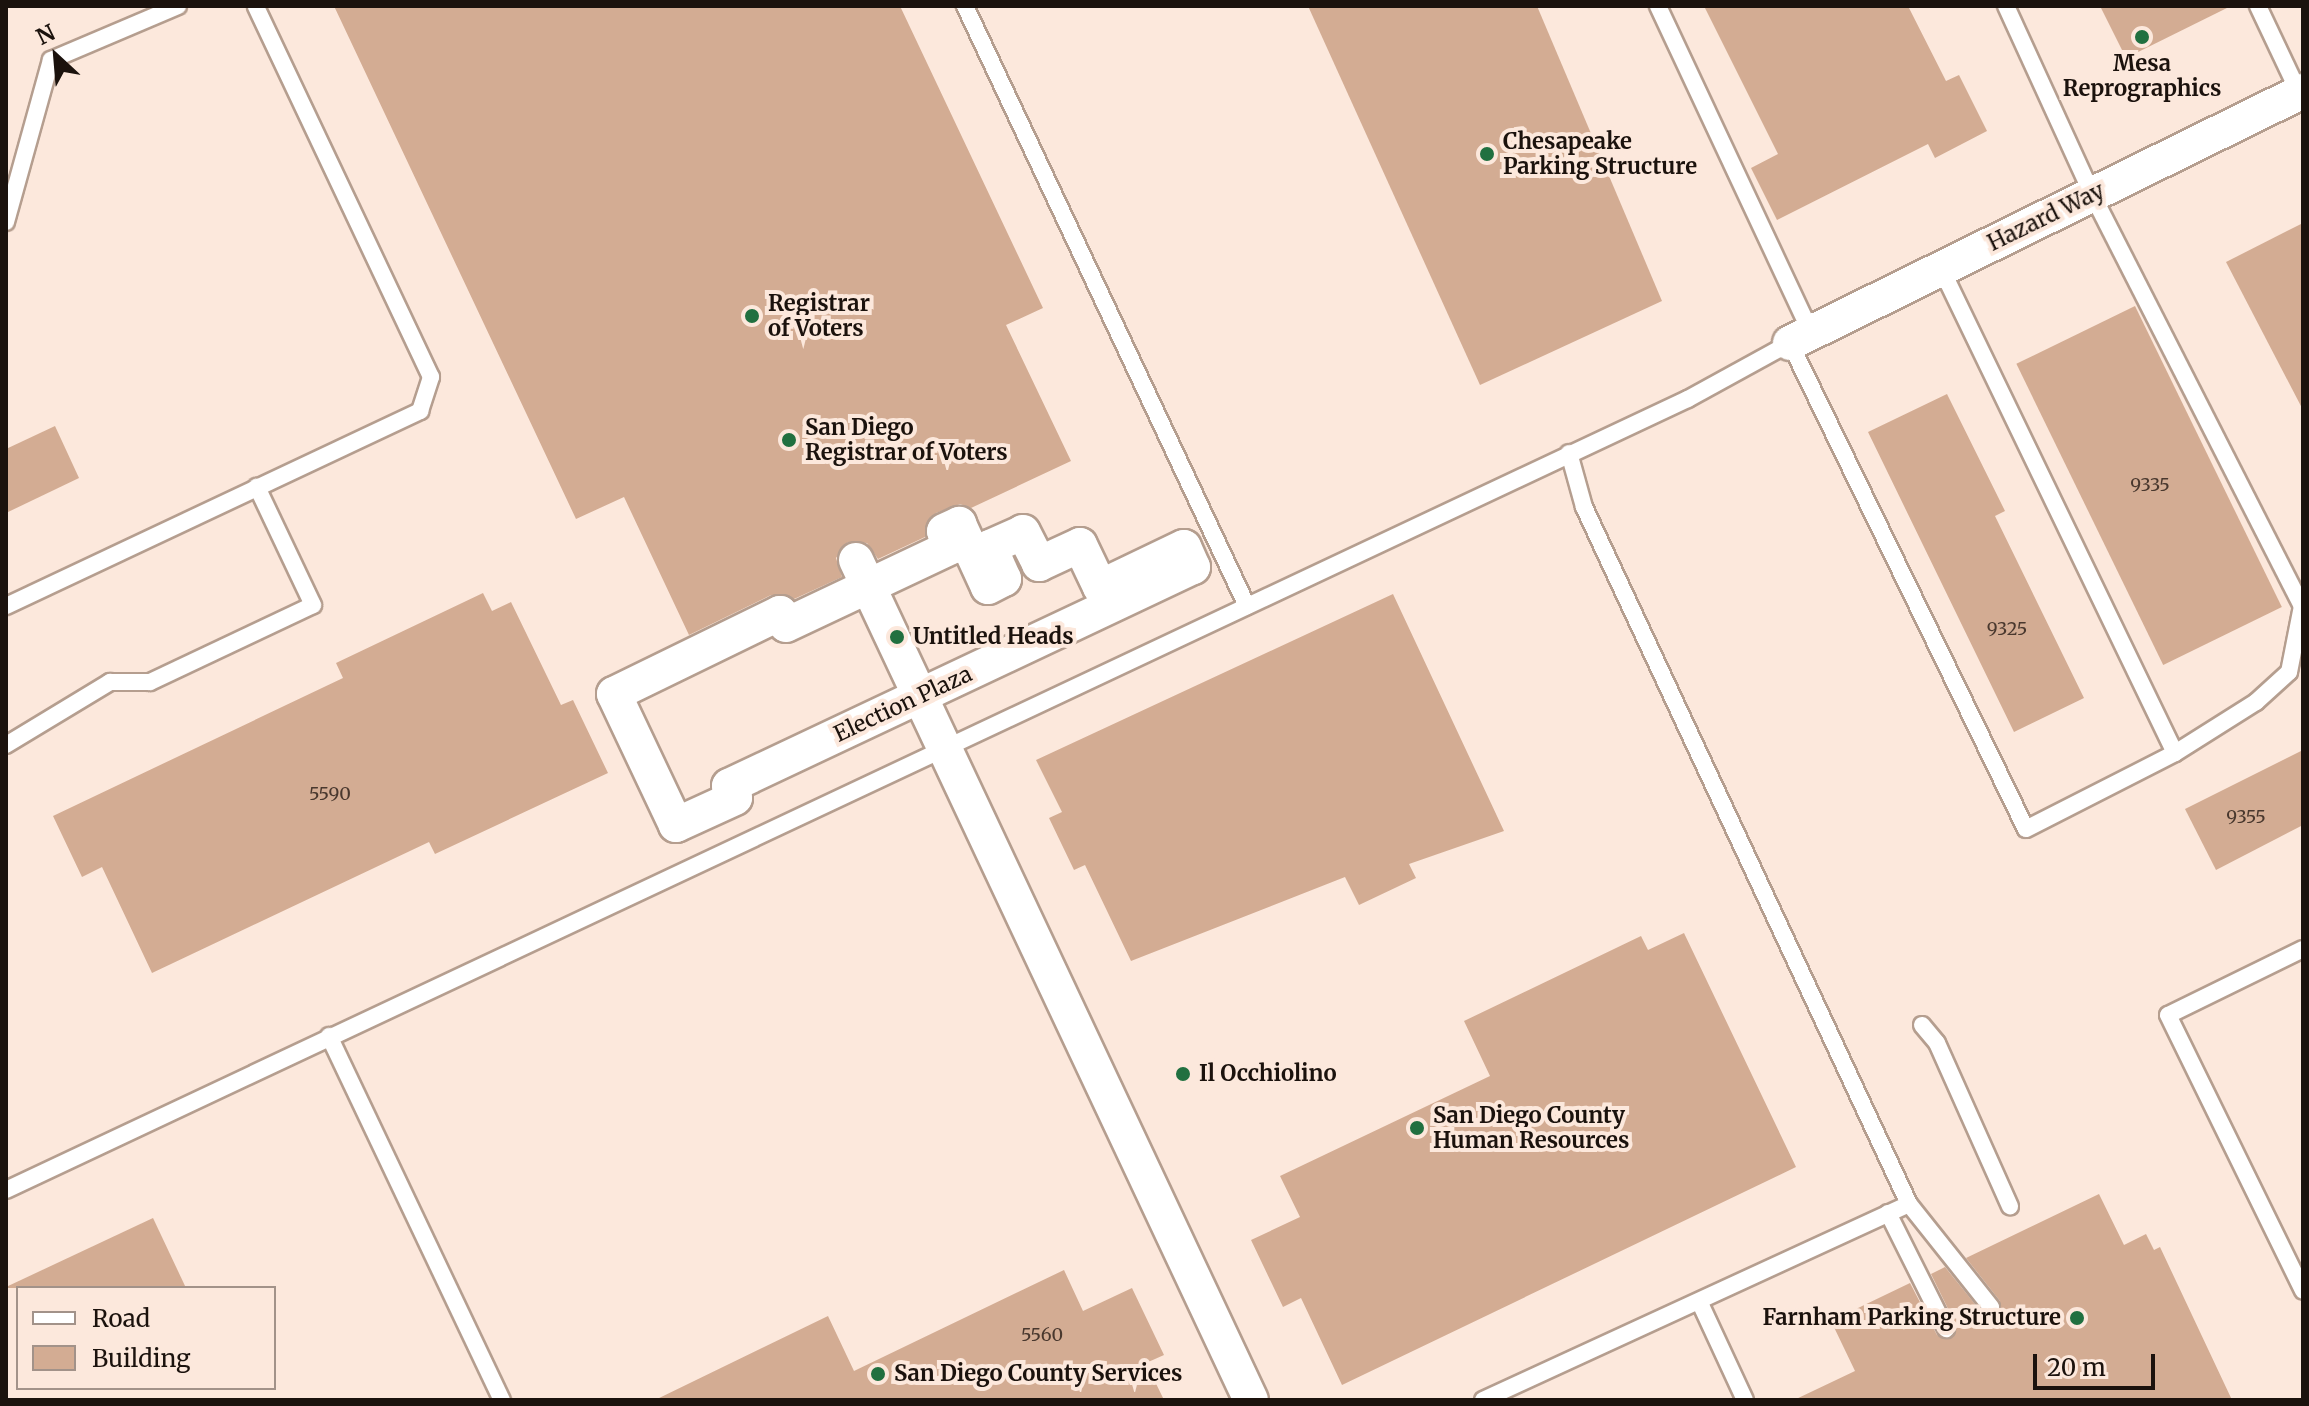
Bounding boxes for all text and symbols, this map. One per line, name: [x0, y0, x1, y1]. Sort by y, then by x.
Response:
north arrow: [16, 16, 96, 96]
text: N: [32, 18, 59, 51]
marker: Mesa Reprographics: [2133, 28, 2151, 46]
place label: Mesa Reprographics: [2063, 50, 2221, 102]
place label: Chesapeake Parking Structure: [1503, 128, 1697, 180]
marker: Chesapeake Parking Structure: [1478, 145, 1496, 163]
street label: Hazard Way: [1983, 177, 2109, 257]
place label: Registrar of Voters: [768, 290, 870, 342]
marker: Registrar of Voters: [743, 307, 761, 325]
place label: San Diego Registrar of Voters: [805, 414, 1008, 466]
marker: San Diego Registrar of Voters: [780, 431, 798, 449]
house number: 9335: [2130, 474, 2170, 496]
house number: 9325: [1987, 618, 2027, 640]
place label: Untitled Heads: [913, 624, 1074, 650]
marker: Untitled Heads: [888, 628, 906, 646]
street label: Election Plaza: [830, 661, 976, 747]
house number: 5590: [309, 783, 351, 805]
house number: 9355: [2226, 806, 2266, 828]
place label: Il Occhiolino: [1199, 1061, 1337, 1087]
marker: Il Occhiolino: [1174, 1065, 1192, 1083]
place label: San Diego County Human Resources: [1433, 1102, 1629, 1154]
marker: San Diego County Human Resources: [1408, 1119, 1426, 1137]
legend: [16, 1286, 276, 1390]
text: Road: [92, 1303, 150, 1334]
place label: Farnham Parking Structure: [1763, 1305, 2061, 1331]
marker: Farnham Parking Structure: [2068, 1309, 2086, 1327]
house number: 5560: [1021, 1324, 1063, 1346]
scale bar: [2037, 1338, 2159, 1388]
text: Building: [92, 1343, 191, 1374]
text: 20 m: [2047, 1352, 2106, 1383]
place label: San Diego County Services: [894, 1361, 1182, 1387]
marker: San Diego County Services: [869, 1365, 887, 1383]

